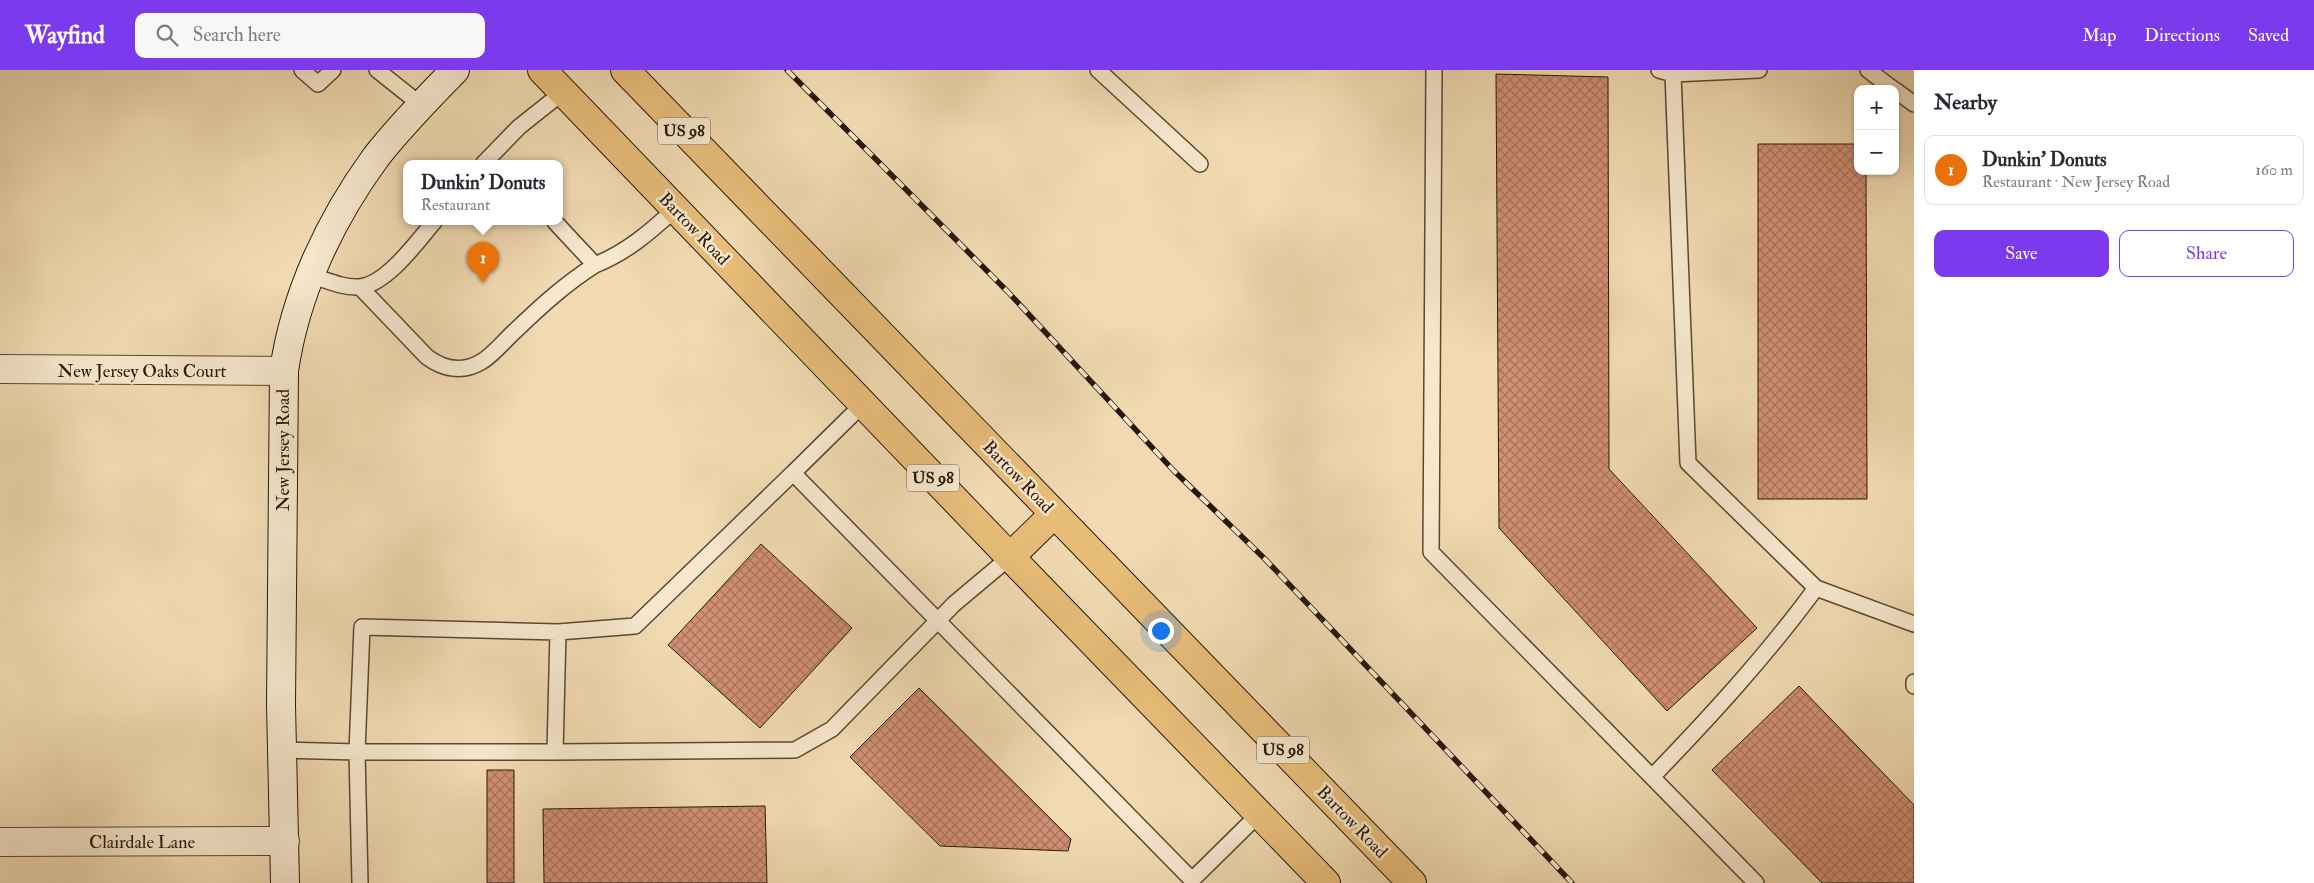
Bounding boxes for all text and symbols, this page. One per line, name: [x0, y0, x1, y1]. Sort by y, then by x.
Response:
search box: [135, 13, 485, 58]
text: Wayfind: [25, 20, 105, 51]
icon: search: [153, 21, 181, 49]
text: Search here: [193, 23, 281, 47]
text: Map: [2083, 24, 2116, 47]
text: Directions: [2144, 24, 2220, 47]
text: Saved: [2248, 24, 2289, 47]
map controls: [1854, 85, 1899, 175]
button: +: [1854, 85, 1899, 130]
text: Nearby: [1934, 89, 1997, 116]
road number: US 98: [658, 118, 710, 144]
button: −: [1854, 130, 1899, 175]
text: Dunkin' Donuts: [1982, 148, 2107, 172]
popup: [403, 160, 563, 225]
text: 1: [1948, 160, 1954, 180]
text: 160 m: [2255, 160, 2293, 180]
text: Dunkin' Donuts: [421, 171, 545, 195]
text: Restaurant · New Jersey Road: [1982, 172, 2170, 192]
street label: Bartow Road: [654, 188, 735, 270]
text: Restaurant: [421, 195, 490, 215]
button: Save: [1934, 230, 2109, 277]
button: Share: [2119, 230, 2294, 277]
pin: 1: [467, 242, 499, 283]
street label: New Jersey Oaks Court: [58, 360, 227, 383]
street label: New Jersey Road: [272, 389, 295, 511]
street label: Bartow Road: [978, 436, 1059, 518]
road number: US 98: [907, 464, 959, 492]
your location: [1148, 618, 1174, 644]
road number: US 98: [1257, 736, 1309, 764]
street label: Bartow Road: [1312, 781, 1393, 863]
street label: Clairdale Lane: [89, 831, 195, 854]

